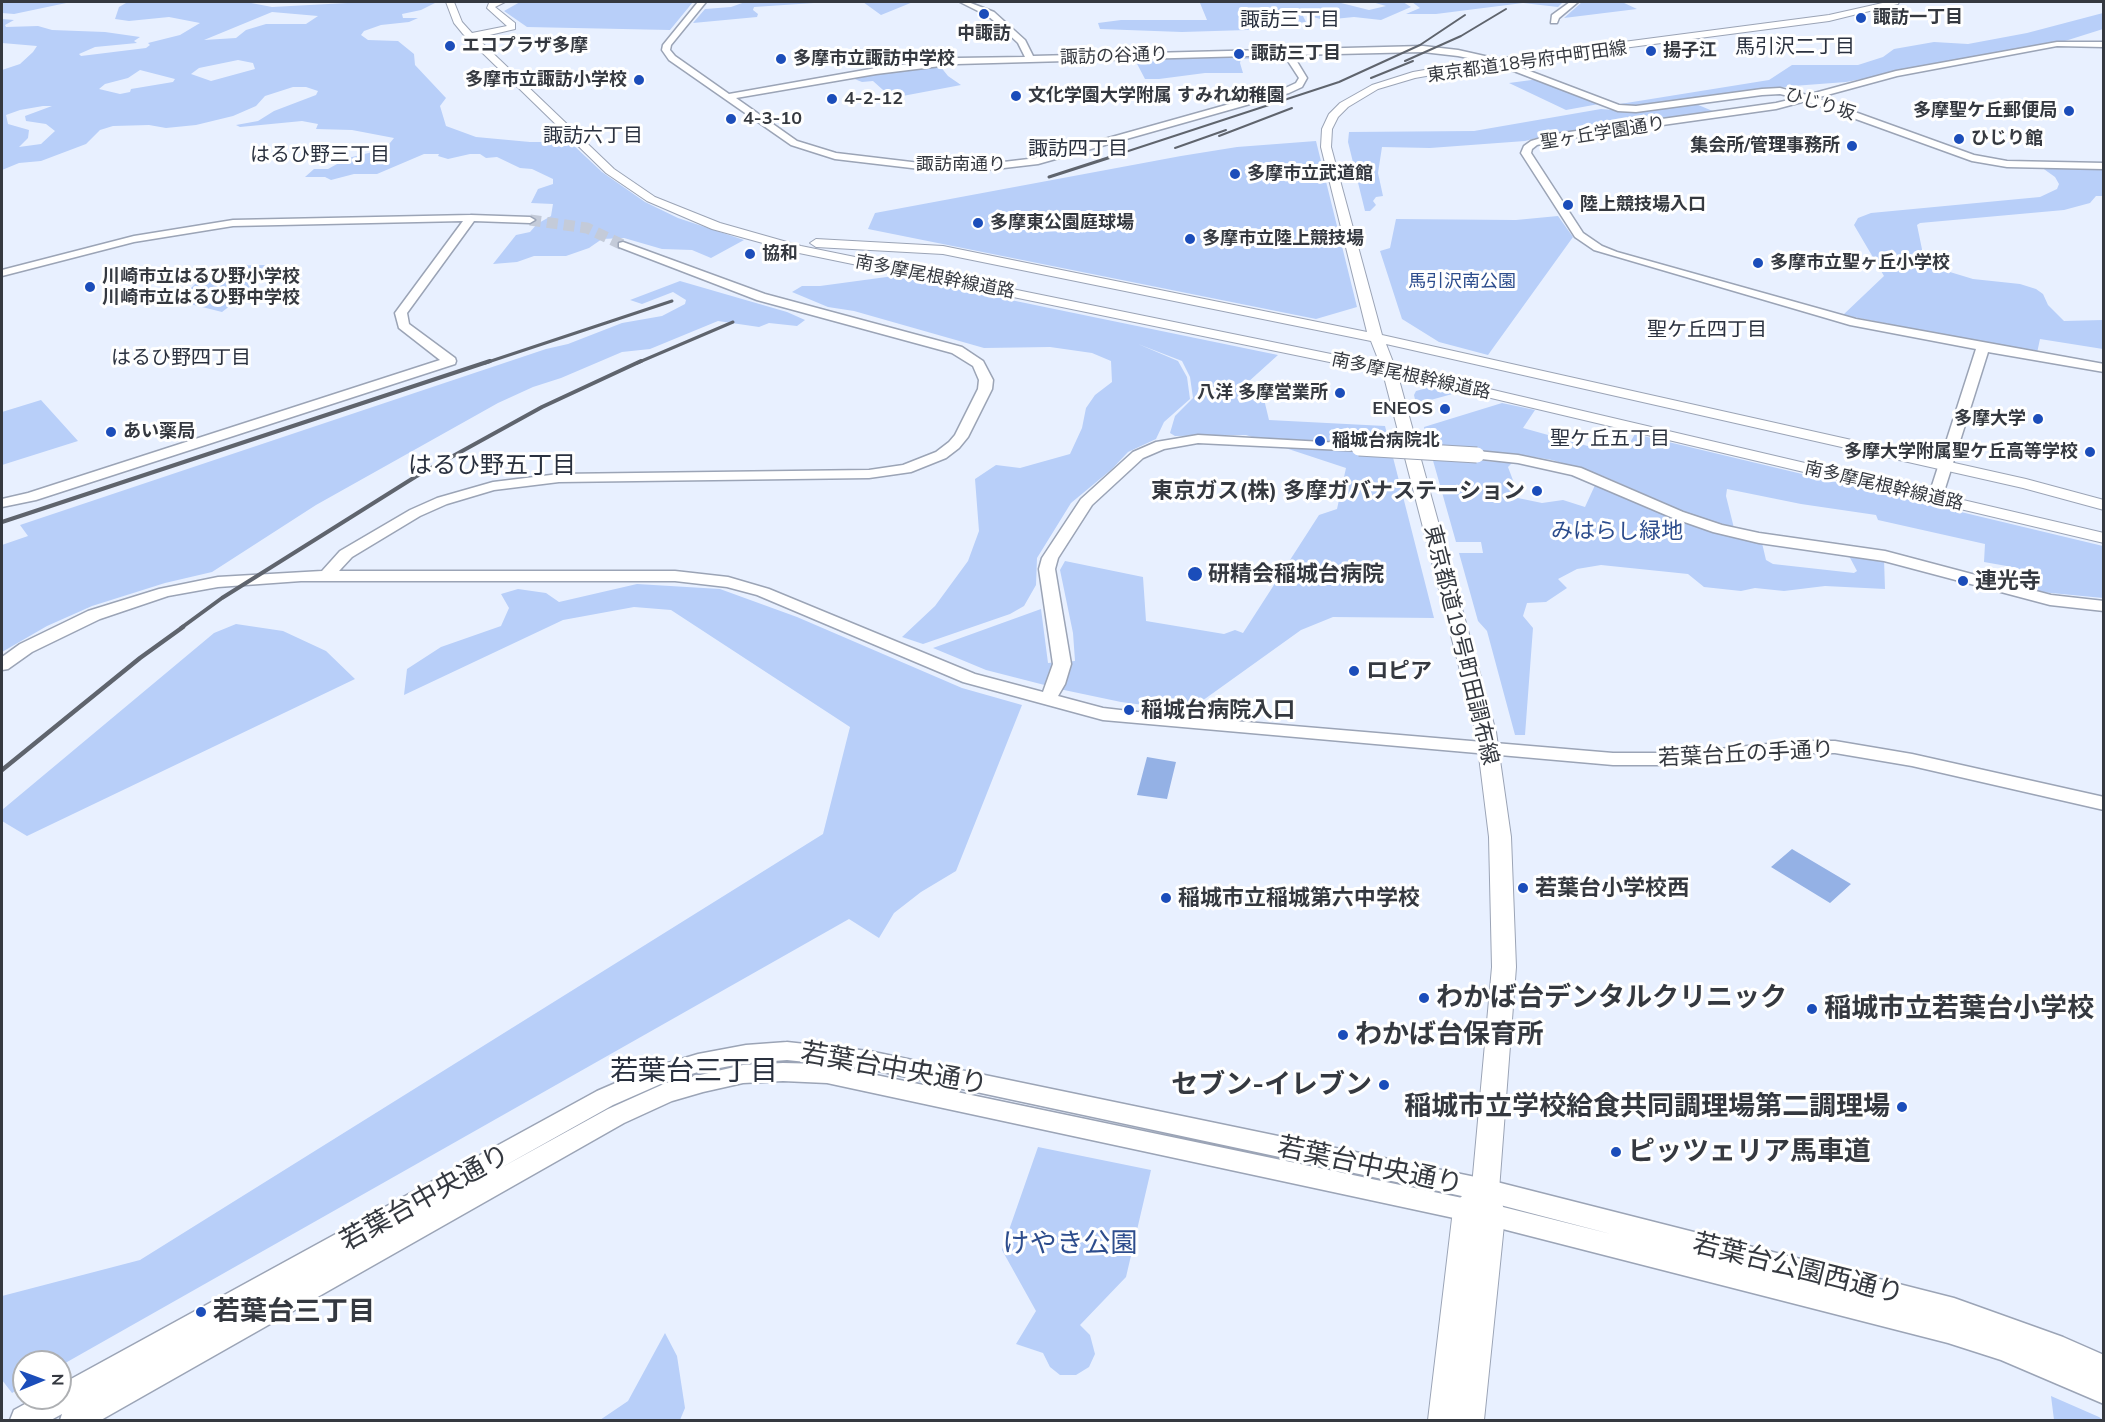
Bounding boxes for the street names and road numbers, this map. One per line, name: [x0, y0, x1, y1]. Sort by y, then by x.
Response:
street label: 東京都道18号府中町田線: [1426, 37, 1628, 87]
street label: 諏訪の谷通り: [1060, 43, 1168, 69]
street label: ひじり坂: [1782, 83, 1858, 125]
street label: 聖ヶ丘学園通り: [1539, 112, 1667, 154]
street label: 諏訪南通り: [916, 154, 1006, 176]
street label: 南多摩尾根幹線道路: [853, 251, 1017, 303]
street label: 南多摩尾根幹線道路: [1330, 349, 1492, 403]
street label: 南多摩尾根幹線道路: [1803, 457, 1965, 515]
street label: 東京都道19号町田調布線: [1418, 522, 1504, 768]
street label: 若葉台丘の手通り: [1657, 736, 1835, 772]
street label: 若葉台中央通り: [798, 1037, 990, 1101]
street label: 若葉台中央通り: [1274, 1131, 1466, 1201]
street label: 若葉台中央通り: [334, 1138, 516, 1258]
street label: 若葉台公園西通り: [1689, 1227, 1907, 1311]

